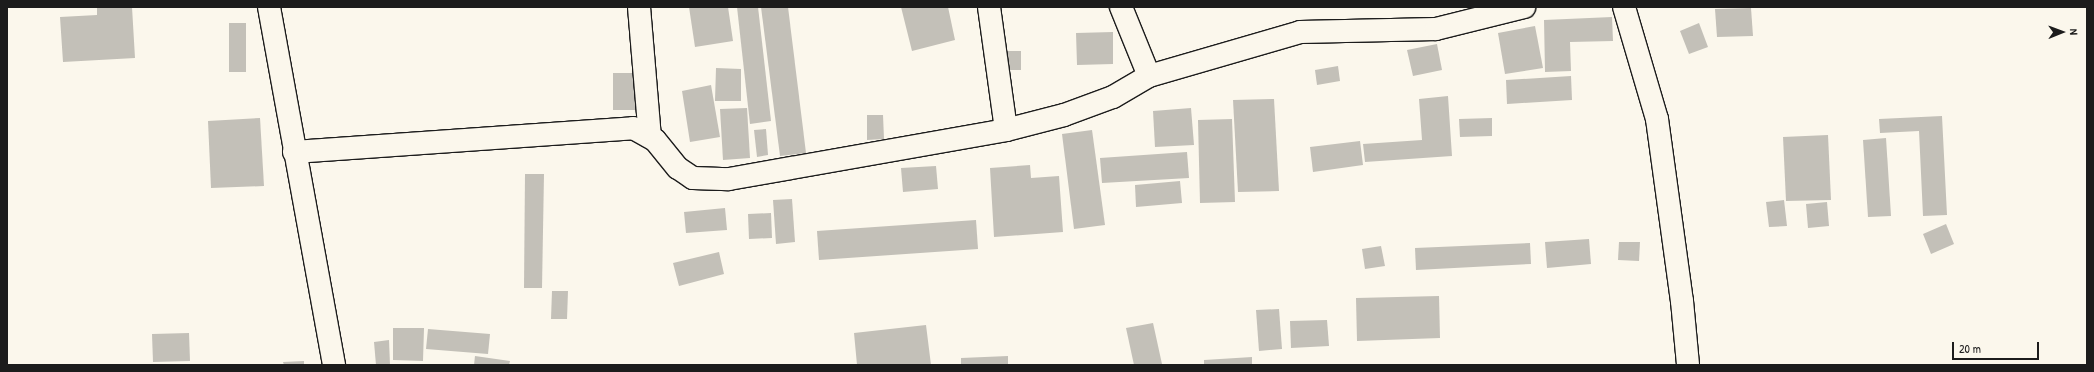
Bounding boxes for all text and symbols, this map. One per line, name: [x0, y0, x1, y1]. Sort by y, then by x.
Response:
north arrow: [2042, 12, 2082, 52]
text: N: [2067, 29, 2081, 35]
scale bar: [1954, 334, 2041, 360]
text: 20 m: [1959, 340, 1981, 357]

